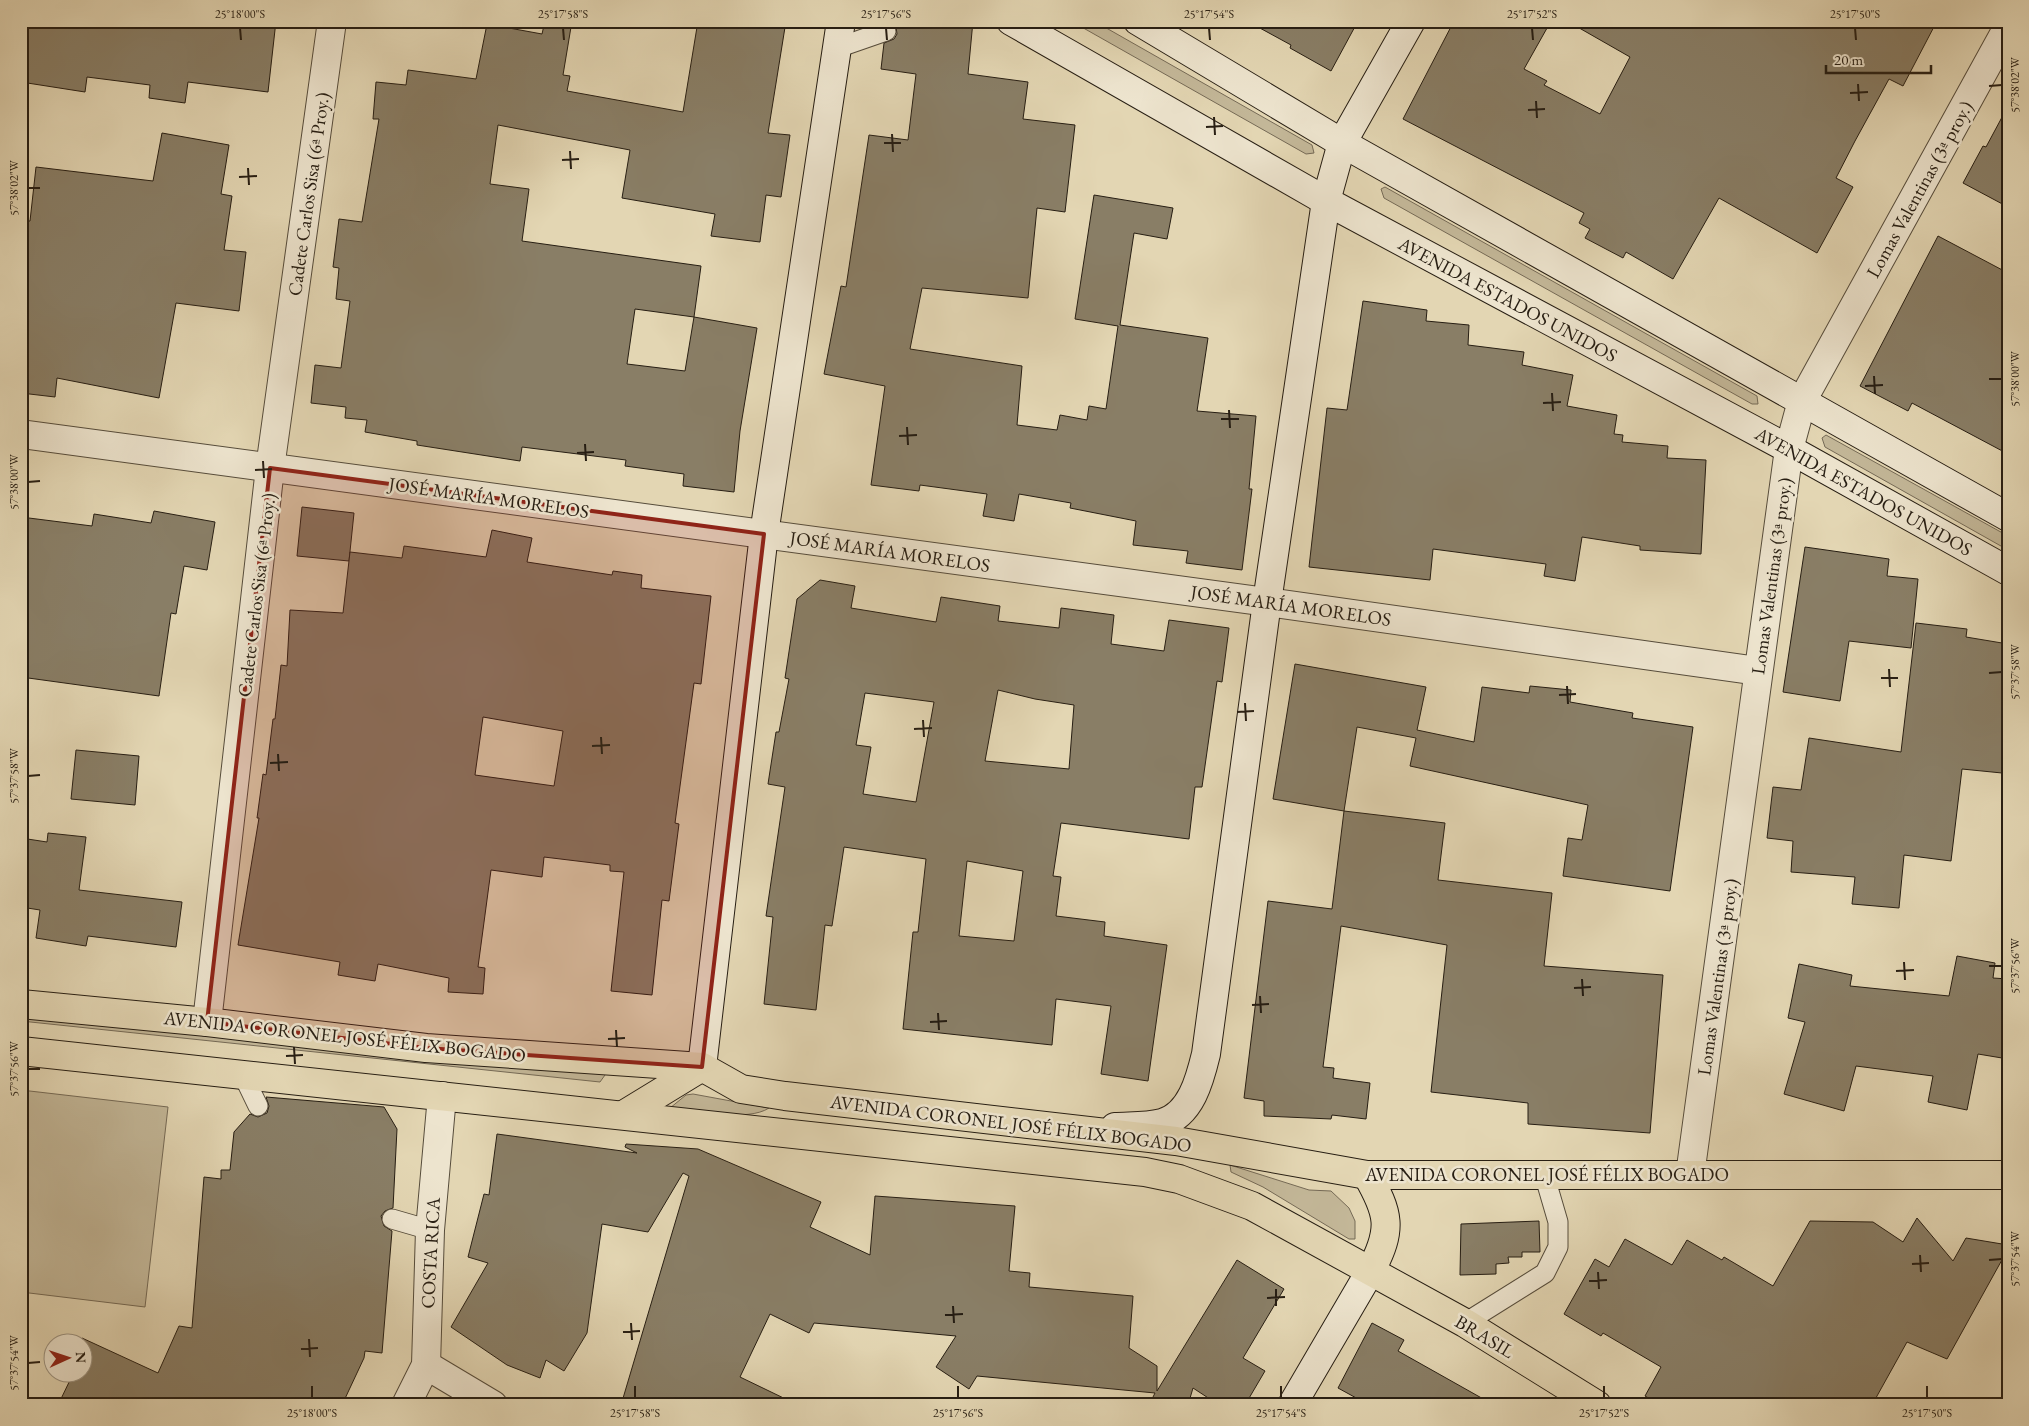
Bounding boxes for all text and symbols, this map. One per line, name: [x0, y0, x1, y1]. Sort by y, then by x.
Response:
text: 25°18'00"S: [215, 6, 265, 22]
text: 25°17'58"S: [538, 6, 588, 22]
text: 25°17'56"S: [861, 6, 911, 22]
text: 25°17'54"S: [1184, 6, 1234, 22]
text: 25°17'52"S: [1507, 6, 1557, 22]
text: 25°17'50"S: [1830, 6, 1880, 22]
scale bar: [1826, 42, 1932, 74]
text: 20 m: [1834, 50, 1863, 69]
text: 57°38'02"W: [2007, 56, 2023, 113]
street label: Cadete Carlos Sisa (6ª Proy.): [282, 91, 335, 298]
street label: Lomas Valentinas (3ª proy.): [1860, 96, 1979, 282]
text: 57°38'02"W: [6, 159, 22, 216]
street label: AVENIDA ESTADOS UNIDOS: [1393, 231, 1622, 368]
text: 57°38'00"W: [2007, 350, 2023, 407]
street label: AVENIDA ESTADOS UNIDOS: [1750, 421, 1977, 562]
text: 57°38'00"W: [6, 453, 22, 510]
street label: JOSÉ MARÍA MORELOS: [385, 471, 591, 524]
street label: Lomas Valentinas (3ª proy.): [1745, 476, 1798, 676]
street label: Cadete Carlos Sisa (6ª Proy.): [232, 492, 281, 699]
street label: JOSÉ MARÍA MORELOS: [786, 525, 992, 578]
street label: JOSÉ MARÍA MORELOS: [1187, 579, 1393, 632]
text: 57°37'58"W: [2007, 643, 2023, 700]
text: 57°37'58"W: [6, 747, 22, 804]
street label: Lomas Valentinas (3ª proy.): [1691, 877, 1744, 1077]
text: 57°37'56"W: [2007, 937, 2023, 994]
street label: AVENIDA CORONEL JOSÉ FÉLIX BOGADO: [162, 1005, 527, 1068]
text: 57°37'56"W: [6, 1040, 22, 1097]
street label: AVENIDA CORONEL JOSÉ FÉLIX BOGADO: [828, 1089, 1193, 1158]
street label: AVENIDA CORONEL JOSÉ FÉLIX BOGADO: [1364, 1162, 1729, 1187]
street label: COSTA RICA: [415, 1196, 446, 1309]
text: 57°37'54"W: [2007, 1230, 2023, 1287]
street label: BRASIL: [1450, 1309, 1519, 1364]
text: 57°37'54"W: [6, 1334, 22, 1391]
north arrow: [42, 1334, 92, 1384]
text: N: [72, 1351, 90, 1364]
text: 25°18'00"S: [287, 1405, 337, 1421]
text: 25°17'58"S: [610, 1405, 660, 1421]
text: 25°17'56"S: [933, 1405, 983, 1421]
text: 25°17'54"S: [1256, 1405, 1306, 1421]
text: 25°17'52"S: [1579, 1405, 1629, 1421]
text: 25°17'50"S: [1902, 1405, 1952, 1421]

